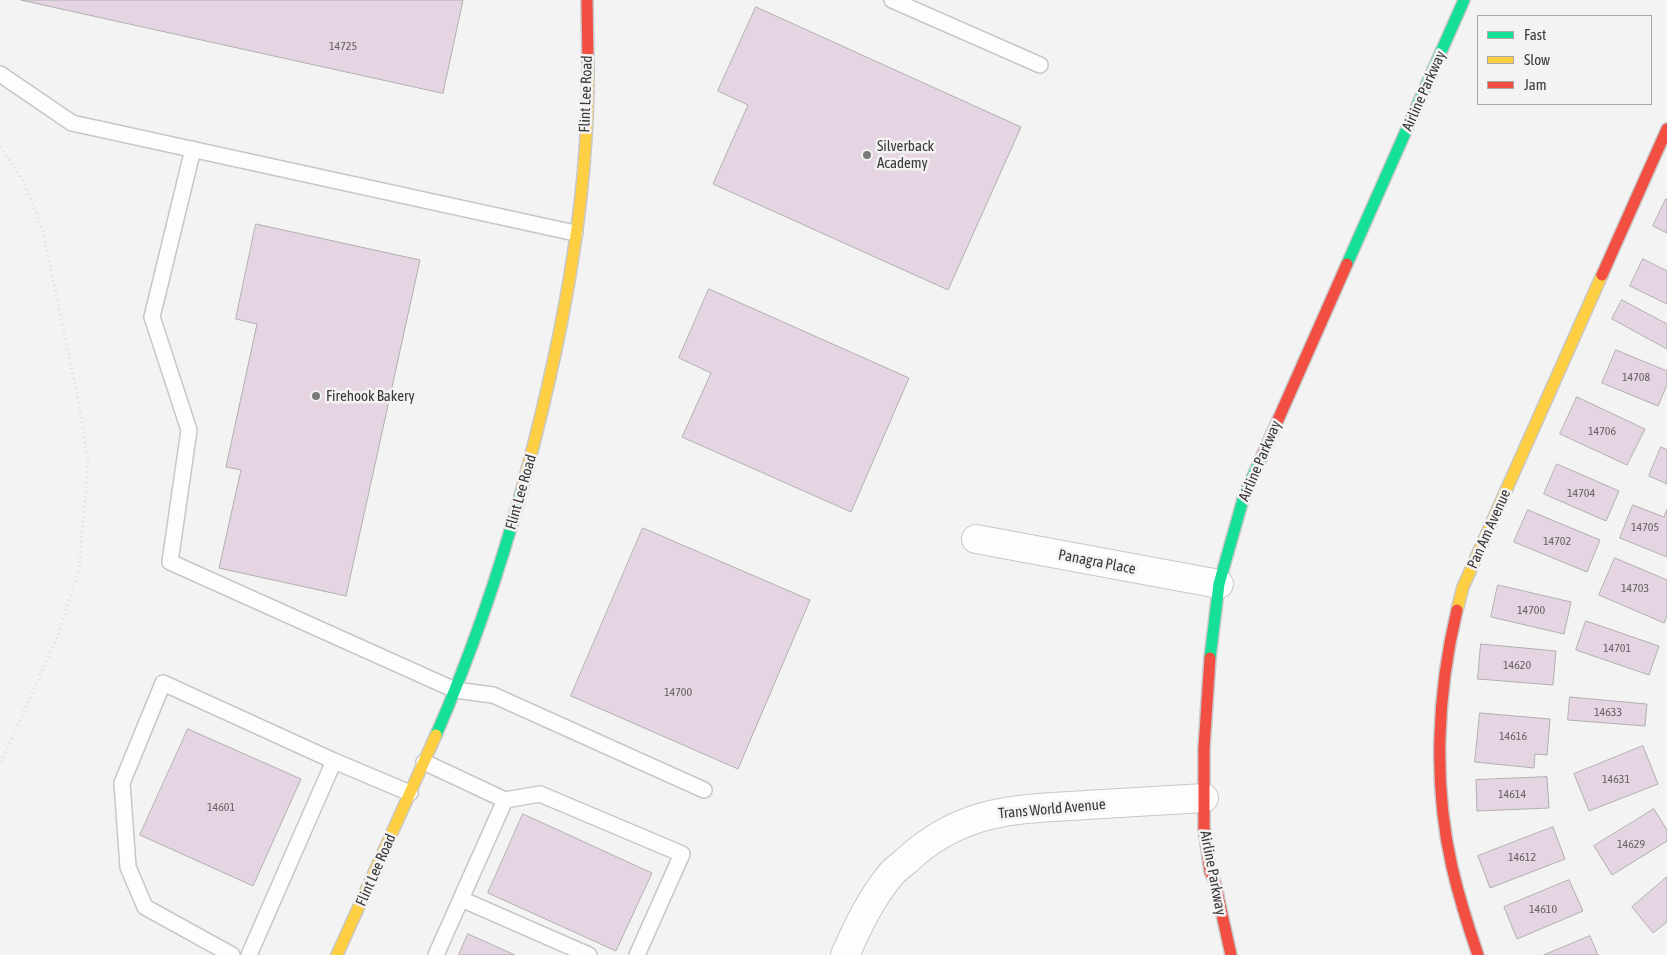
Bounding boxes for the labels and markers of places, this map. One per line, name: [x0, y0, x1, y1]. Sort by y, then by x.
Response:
place label: Silverback Academy: [877, 137, 934, 172]
marker: Silverback Academy: [861, 149, 873, 161]
place label: Firehook Bakery: [326, 387, 415, 405]
marker: Firehook Bakery: [310, 390, 322, 402]

